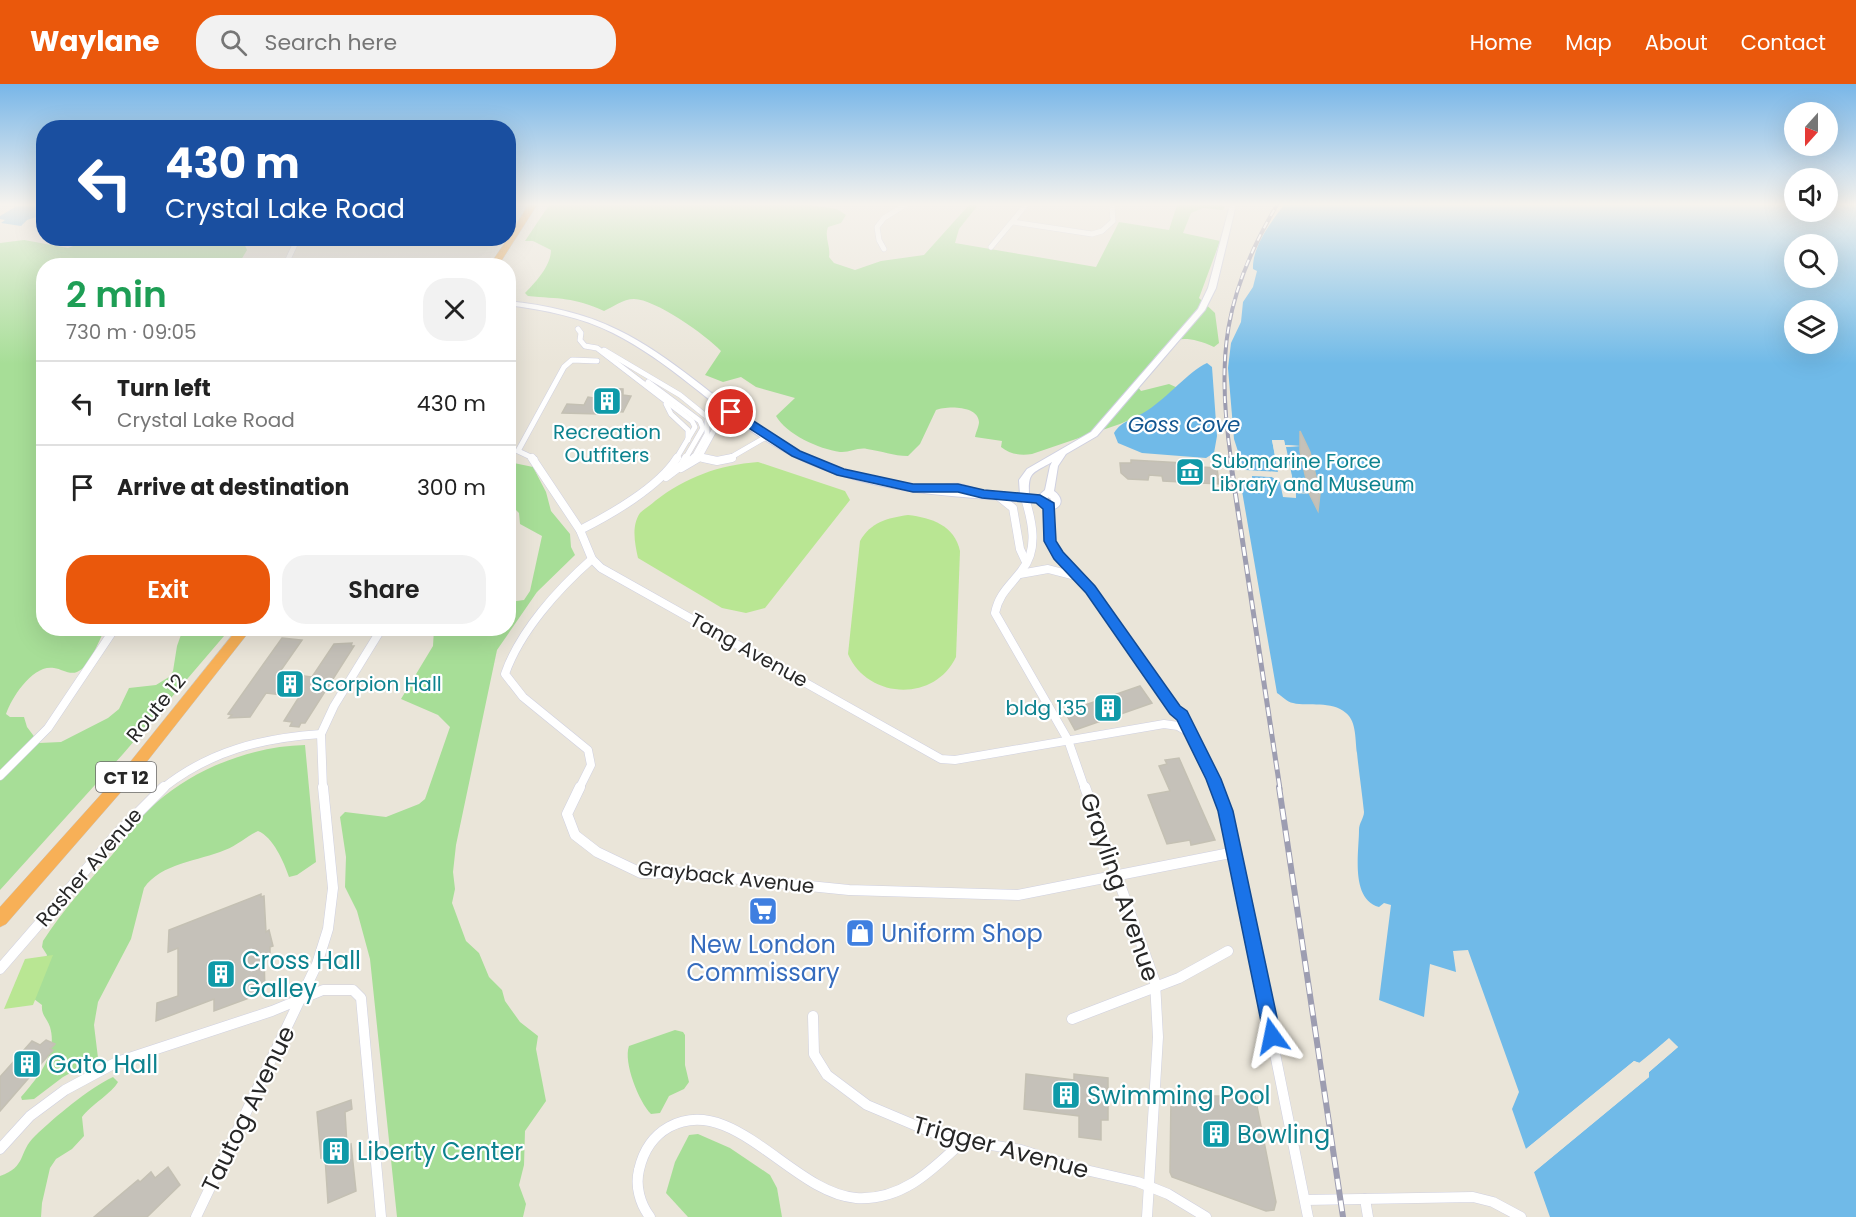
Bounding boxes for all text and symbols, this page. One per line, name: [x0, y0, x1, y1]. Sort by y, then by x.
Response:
search box: [196, 15, 616, 69]
text: Waylane: [30, 22, 160, 61]
icon: search: [217, 26, 250, 59]
text: Search here: [265, 27, 397, 58]
text: Home: [1470, 28, 1532, 57]
text: Map: [1565, 28, 1612, 57]
text: About: [1645, 28, 1708, 57]
text: Contact: [1741, 28, 1826, 57]
north arrow: [1784, 102, 1838, 156]
map controls: [1784, 102, 1838, 354]
text: 430 m: [165, 134, 300, 193]
icon: left: [66, 144, 144, 222]
button: sound: [1784, 168, 1838, 222]
text: Crystal Lake Road: [165, 190, 405, 227]
button: search: [1784, 234, 1838, 288]
text: 2 min: [66, 269, 167, 320]
button: close: [423, 278, 486, 341]
button: layers: [1784, 300, 1838, 354]
text: 730 m · 09:05: [66, 318, 197, 346]
text: Turn left: [117, 373, 211, 404]
building icon: Recreation Outfiters: [591, 385, 623, 417]
pin: [705, 386, 756, 437]
icon: left: [66, 387, 99, 420]
text: 430 m: [417, 388, 486, 419]
icon: arrive: [714, 395, 747, 428]
text: Crystal Lake Road: [117, 406, 295, 434]
water label: Goss Cove: [1128, 410, 1240, 439]
place label: Recreation Outfiters: [553, 418, 661, 469]
place label: Submarine Force Library and Museum: [1211, 447, 1415, 498]
museum icon: Submarine Force Library and Museum: [1174, 456, 1206, 488]
icon: arrive: [66, 471, 99, 504]
text: Arrive at destination: [117, 472, 349, 503]
text: 300 m: [417, 472, 486, 503]
button: Exit: [66, 555, 270, 624]
button: Share: [282, 555, 486, 624]
street label: Tang Avenue: [685, 606, 813, 694]
street label: Route 12: [120, 668, 192, 748]
building icon: Scorpion Hall: [274, 668, 306, 700]
place label: Scorpion Hall: [311, 670, 442, 698]
building icon: bldg 135: [1092, 692, 1124, 724]
place label: bldg 135: [1005, 694, 1087, 722]
road number: CT 12: [96, 762, 156, 792]
street label: Grayling Avenue: [1072, 788, 1168, 986]
street label: Rasher Avenue: [29, 802, 149, 932]
street label: Grayback Avenue: [636, 854, 816, 900]
supermarket icon: New London Commissary: [747, 895, 779, 927]
shop icon: Uniform Shop: [844, 917, 876, 949]
place label: Uniform Shop: [881, 917, 1043, 950]
place label: New London Commissary: [687, 928, 840, 989]
place label: Cross Hall Galley: [242, 944, 361, 1005]
building icon: Cross Hall Galley: [205, 958, 237, 990]
position arrow: [1240, 1004, 1304, 1068]
street label: Tautog Avenue: [193, 1020, 303, 1198]
building icon: Gato Hall: [11, 1048, 43, 1080]
place label: Gato Hall: [48, 1048, 158, 1081]
building icon: Swimming Pool: [1050, 1079, 1082, 1111]
place label: Swimming Pool: [1087, 1079, 1271, 1112]
street label: Trigger Avenue: [909, 1108, 1093, 1186]
building icon: Bowling: [1200, 1118, 1232, 1150]
place label: Bowling: [1237, 1118, 1330, 1151]
building icon: Liberty Center: [320, 1135, 352, 1167]
place label: Liberty Center: [357, 1135, 523, 1168]

